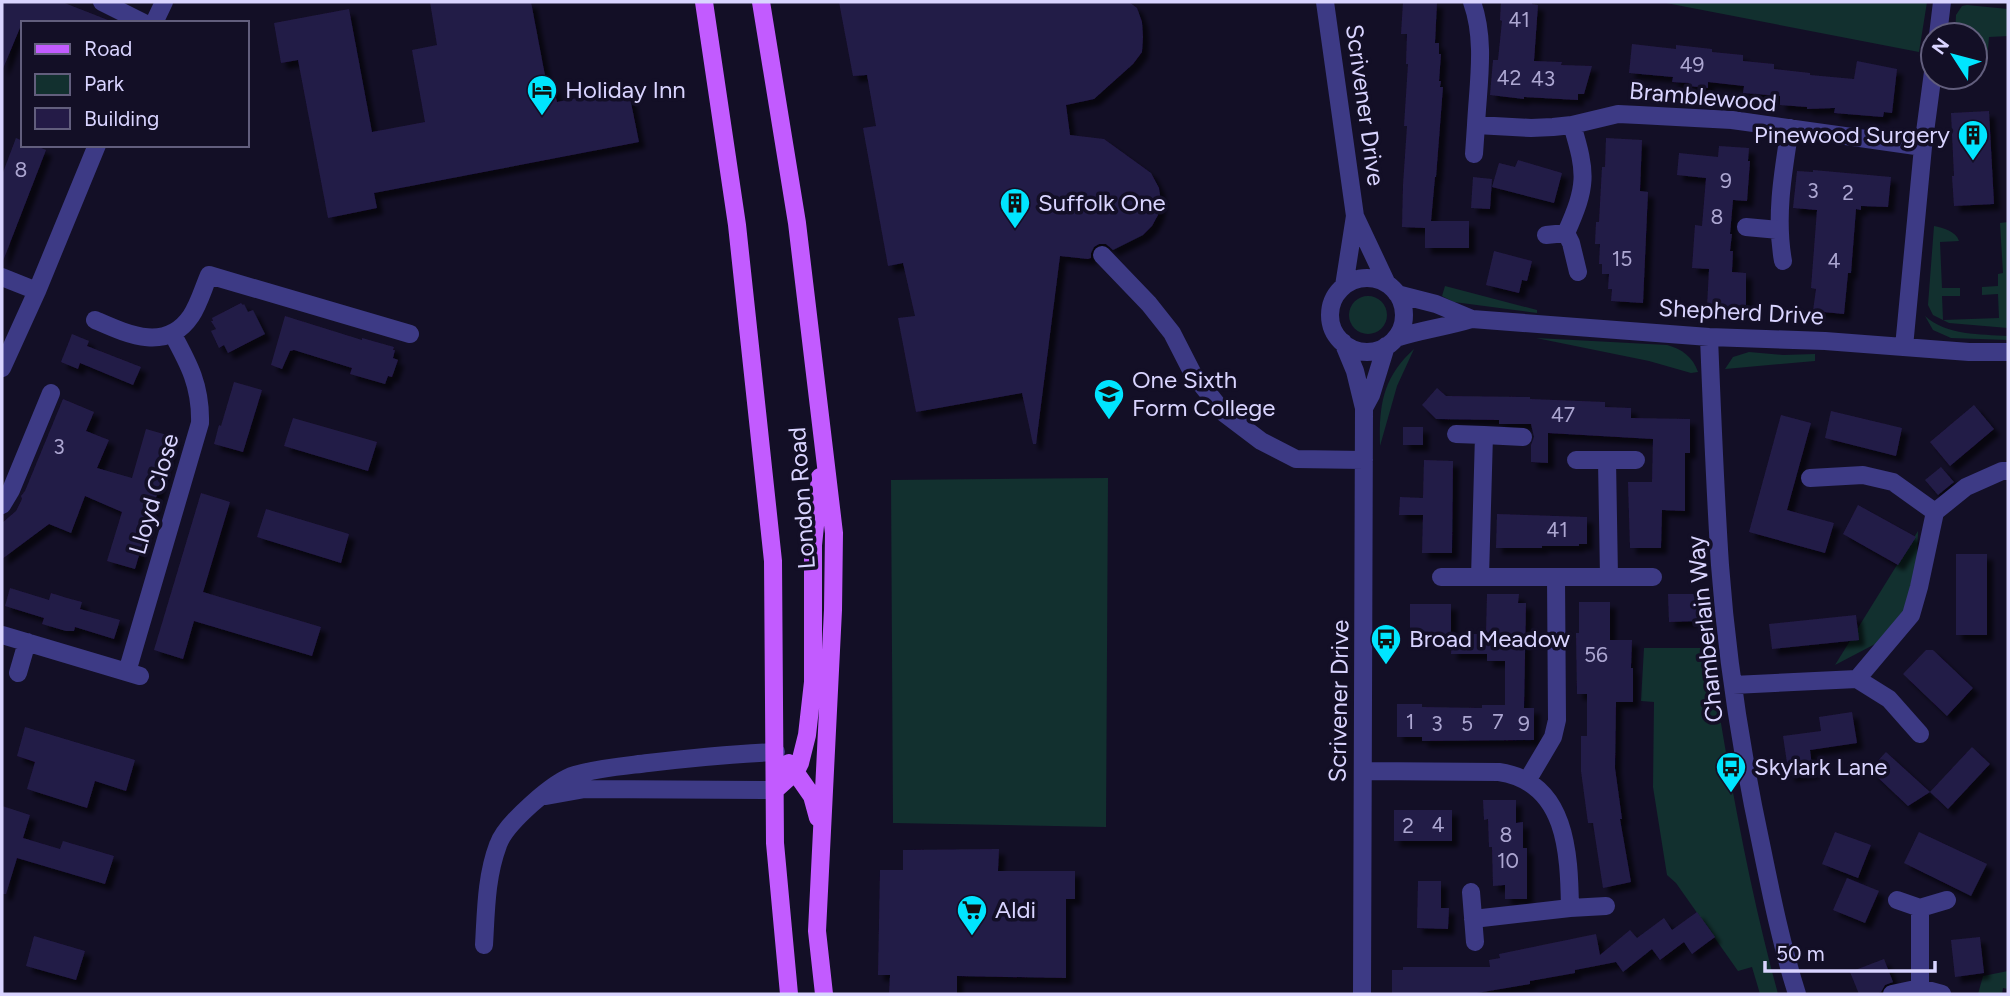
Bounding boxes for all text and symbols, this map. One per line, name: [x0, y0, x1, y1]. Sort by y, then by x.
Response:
house number: 41: [1508, 7, 1530, 32]
legend: [21, 21, 248, 147]
north arrow: [1919, 21, 1989, 91]
street label: Scrivener Drive: [1340, 22, 1391, 188]
text: N: [1927, 34, 1954, 59]
text: Road: [84, 36, 132, 61]
house number: 49: [1680, 52, 1704, 77]
house number: 42: [1497, 65, 1521, 90]
house number: 43: [1531, 66, 1555, 91]
text: Park: [84, 71, 125, 96]
hotel icon: Holiday Inn: [525, 73, 559, 117]
place label: Holiday Inn: [565, 75, 686, 104]
street label: Bramblewood: [1628, 76, 1778, 117]
text: Building: [84, 106, 159, 131]
building icon: Pinewood Surgery: [1956, 118, 1990, 162]
place label: Pinewood Surgery: [1754, 120, 1950, 149]
house number: 8: [15, 157, 27, 182]
house number: 9: [1720, 168, 1732, 193]
house number: 3: [1807, 178, 1819, 203]
house number: 2: [1842, 180, 1854, 205]
building icon: Suffolk One: [998, 186, 1032, 230]
place label: Suffolk One: [1038, 188, 1166, 217]
house number: 8: [1711, 204, 1723, 229]
house number: 15: [1612, 246, 1632, 271]
house number: 4: [1827, 248, 1841, 273]
street label: Shepherd Drive: [1658, 293, 1824, 330]
place label: One Sixth Form College: [1132, 365, 1275, 422]
school or university icon: One Sixth Form College: [1092, 377, 1126, 421]
house number: 47: [1551, 402, 1575, 427]
street label: London Road: [782, 426, 821, 570]
street label: Lloyd Close: [122, 430, 185, 558]
house number: 3: [53, 434, 65, 459]
house number: 41: [1546, 517, 1568, 542]
street label: Chamberlain Way: [1680, 534, 1729, 724]
street label: Scrivener Drive: [1323, 619, 1354, 783]
bus stop icon: Broad Meadow: [1369, 622, 1403, 666]
place label: Broad Meadow: [1409, 624, 1570, 653]
house number: 56: [1584, 642, 1608, 667]
house number: 1: [1406, 709, 1414, 734]
house number: 7: [1492, 709, 1504, 734]
house number: 3: [1431, 711, 1443, 736]
house number: 5: [1461, 711, 1473, 736]
house number: 9: [1518, 711, 1530, 736]
bus stop icon: Skylark Lane: [1714, 750, 1748, 794]
place label: Skylark Lane: [1754, 752, 1887, 781]
house number: 4: [1431, 812, 1445, 837]
house number: 2: [1402, 813, 1414, 838]
house number: 8: [1500, 822, 1512, 847]
house number: 10: [1497, 848, 1519, 873]
supermarket icon: Aldi: [955, 893, 989, 937]
place label: Aldi: [995, 895, 1036, 924]
scale bar: [1765, 930, 1935, 974]
text: 50 m: [1776, 941, 1825, 966]

